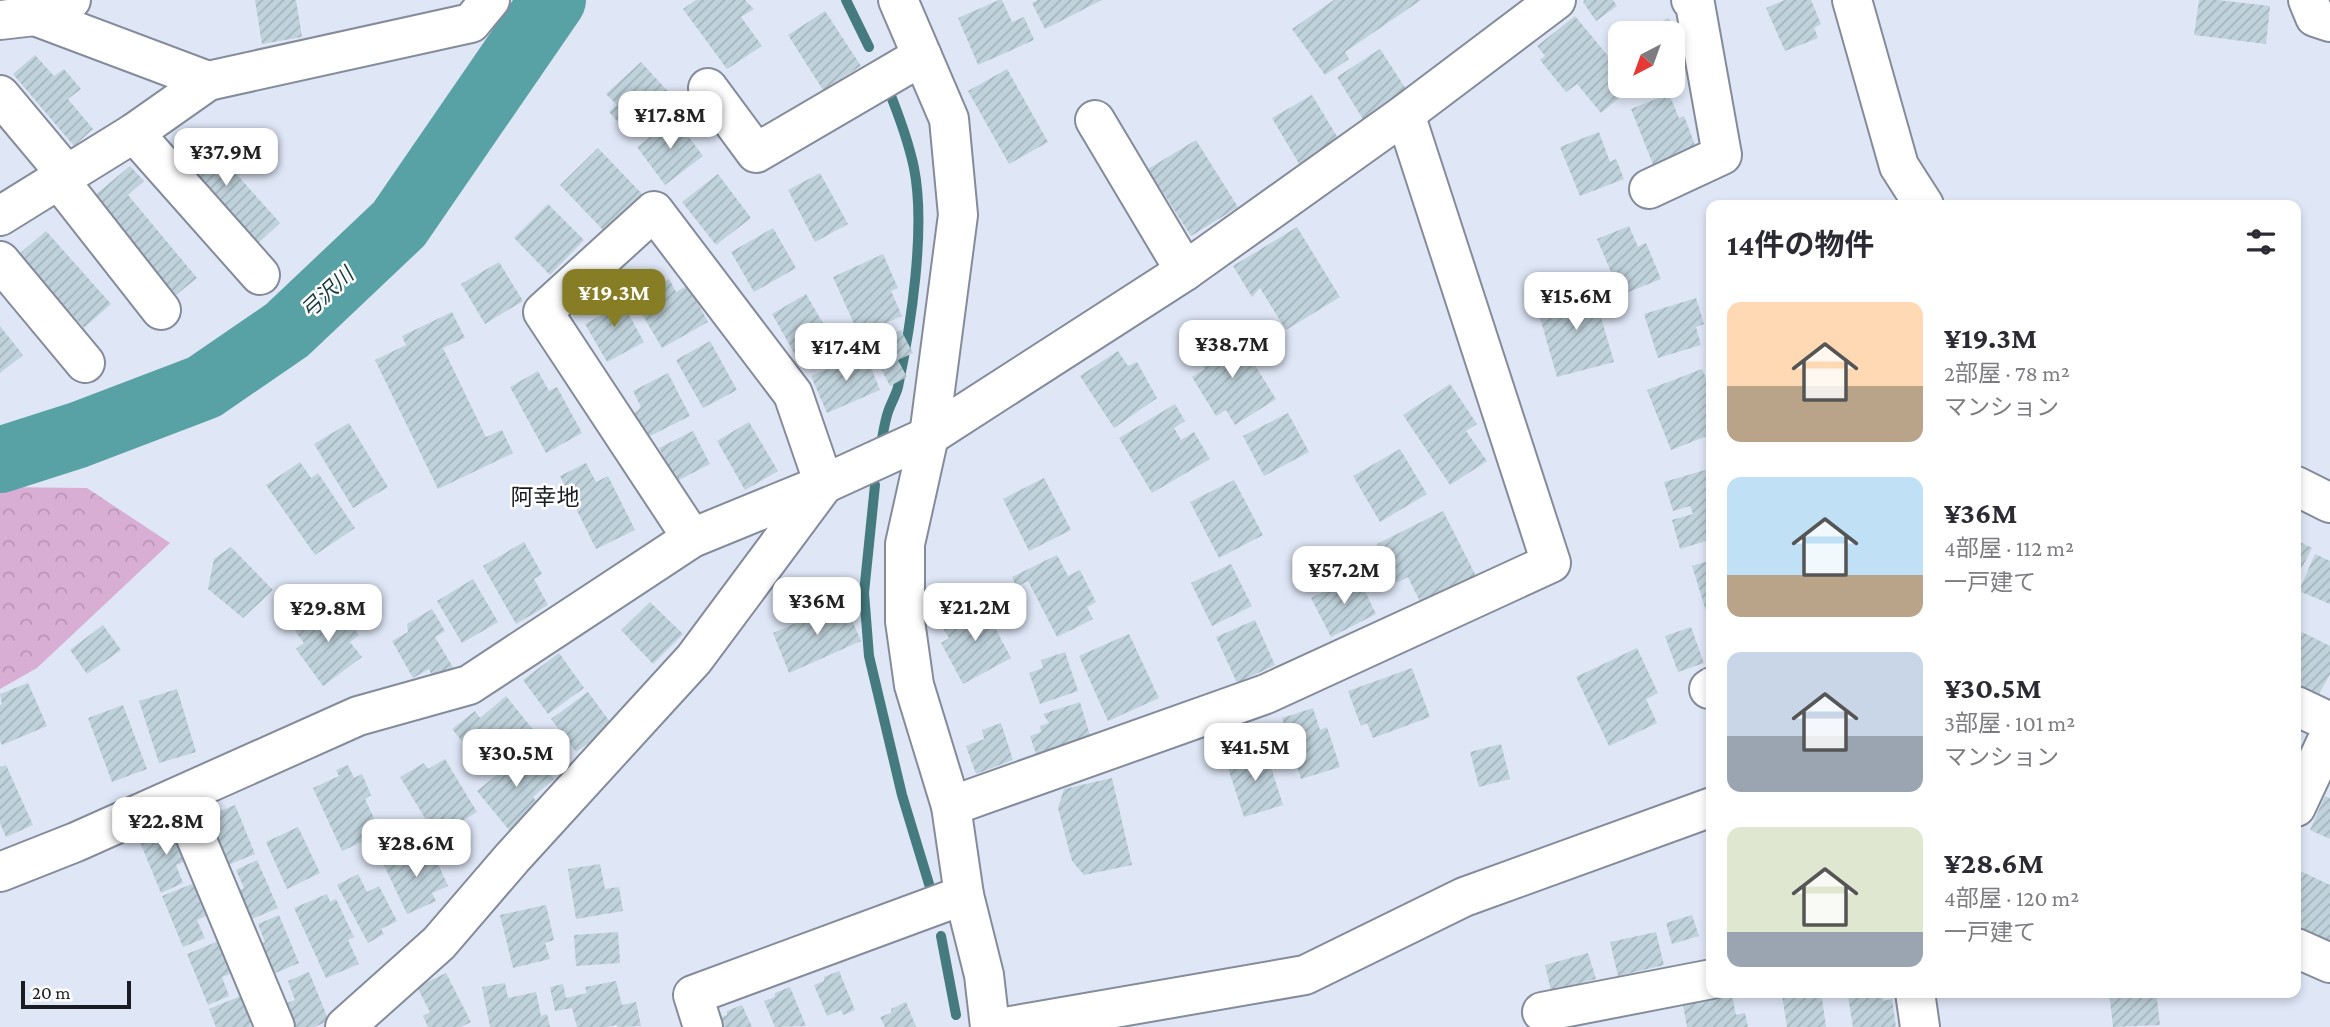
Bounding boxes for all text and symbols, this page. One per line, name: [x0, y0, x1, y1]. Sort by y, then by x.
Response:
north arrow: [1608, 21, 1685, 98]
map controls: [1608, 21, 1685, 98]
pin: ¥17.8M: [613, 92, 727, 151]
text: ¥17.8M: [634, 101, 706, 127]
pin: ¥37.9M: [169, 128, 283, 188]
text: ¥37.9M: [190, 138, 262, 164]
icon: filters: [2242, 223, 2280, 261]
text: 14件の物件: [1727, 228, 1874, 261]
water label: 弓沢川: [296, 261, 360, 323]
pin: ¥19.3M: [557, 270, 671, 329]
pin: ¥15.6M: [1519, 272, 1633, 332]
text: ¥19.3M: [578, 279, 650, 305]
text: ¥15.6M: [1540, 282, 1612, 308]
pin: ¥38.7M: [1175, 320, 1289, 380]
text: ¥19.3M: [1944, 321, 2037, 354]
pin: ¥17.4M: [789, 324, 903, 383]
text: ¥38.7M: [1195, 330, 1269, 356]
icon: home: [1783, 330, 1867, 414]
text: ¥17.4M: [811, 333, 881, 359]
text: 2部屋 · 78 m²: [1944, 360, 2070, 386]
text: マンション: [1944, 394, 2059, 420]
district label: 阿幸地: [511, 484, 580, 510]
text: ¥36M: [1944, 496, 2017, 529]
icon: home: [1783, 505, 1867, 589]
text: 4部屋 · 112 m²: [1944, 535, 2074, 561]
pin: ¥57.2M: [1287, 546, 1401, 606]
text: ¥57.2M: [1308, 556, 1380, 582]
text: 一戸建て: [1944, 569, 2036, 595]
pin: ¥36M: [776, 578, 858, 637]
pin: ¥29.8M: [271, 584, 385, 644]
pin: ¥21.2M: [918, 584, 1032, 643]
text: ¥36M: [789, 587, 845, 613]
text: ¥21.2M: [939, 593, 1011, 619]
text: ¥29.8M: [290, 594, 366, 620]
text: ¥30.5M: [1944, 671, 2042, 704]
icon: home: [1783, 680, 1867, 764]
text: 3部屋 · 101 m²: [1944, 710, 2075, 736]
pin: ¥41.5M: [1198, 724, 1312, 783]
pin: ¥30.5M: [459, 730, 573, 789]
text: ¥41.5M: [1220, 733, 1290, 759]
text: ¥30.5M: [479, 739, 553, 765]
text: マンション: [1944, 744, 2059, 770]
pin: ¥22.8M: [109, 798, 223, 857]
text: ¥22.8M: [128, 807, 204, 833]
pin: ¥28.6M: [359, 820, 473, 879]
text: ¥28.6M: [378, 829, 454, 855]
text: ¥28.6M: [1944, 846, 2044, 879]
icon: home: [1783, 855, 1867, 939]
text: 4部屋 · 120 m²: [1944, 885, 2079, 911]
text: 一戸建て: [1944, 919, 2036, 945]
scale bar: [21, 978, 131, 1010]
text: 20 m: [32, 982, 71, 1003]

